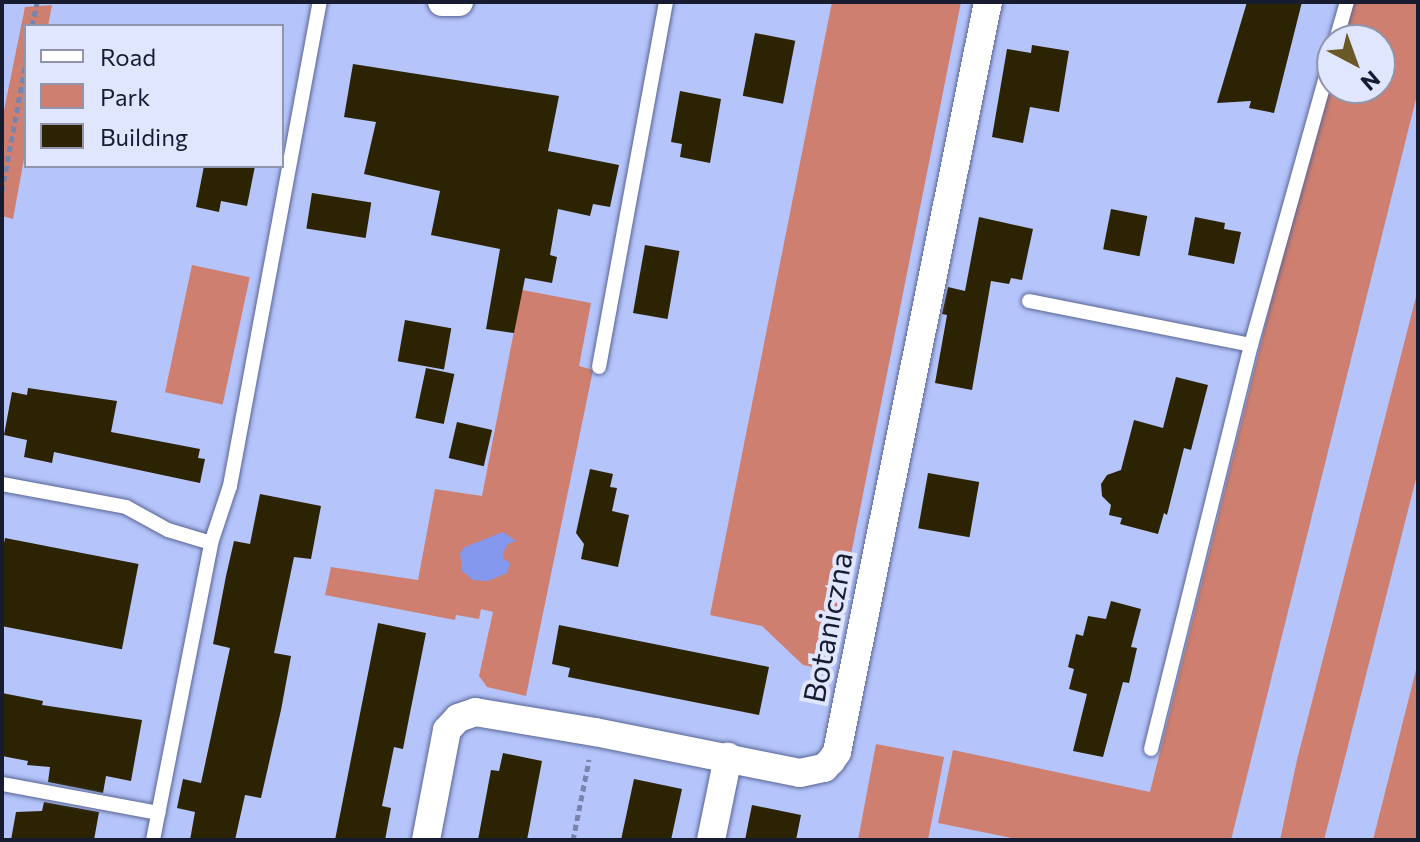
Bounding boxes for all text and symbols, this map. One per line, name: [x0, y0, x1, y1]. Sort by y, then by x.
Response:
legend: [24, 24, 284, 168]
north arrow: [1316, 24, 1396, 104]
text: Road: [100, 42, 156, 71]
text: N: [1356, 65, 1386, 97]
text: Park: [100, 82, 150, 111]
text: Building: [100, 122, 188, 151]
street label: Botaniczna: [795, 549, 859, 705]

